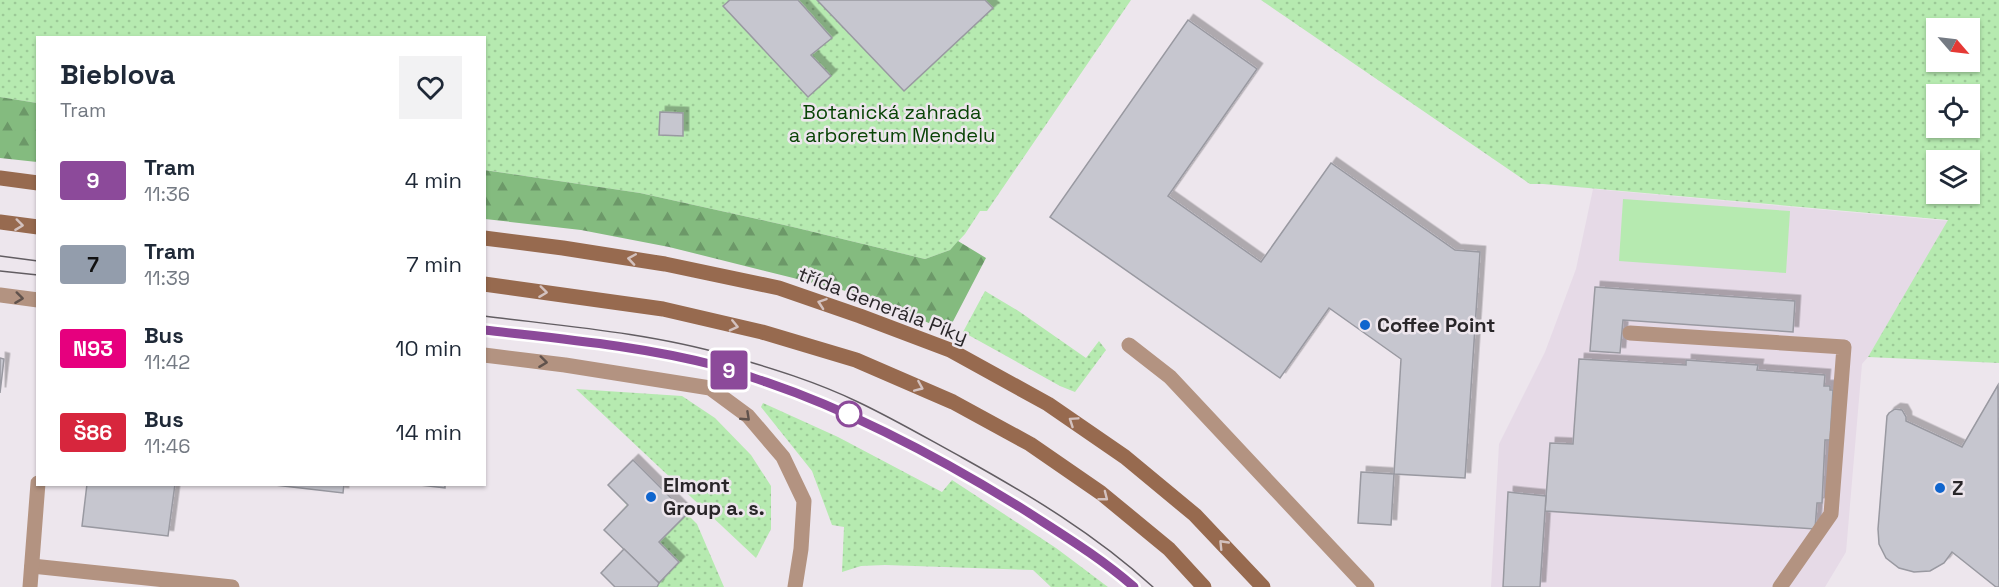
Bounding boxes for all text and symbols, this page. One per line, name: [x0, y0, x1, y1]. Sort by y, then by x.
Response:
north arrow: [1926, 18, 1980, 72]
map controls: [1926, 18, 1980, 204]
text: Bieblova: [60, 56, 175, 92]
button: heart: [399, 56, 462, 119]
button: locate: [1926, 84, 1980, 138]
text: Tram: [60, 97, 106, 123]
park label: Botanická zahrada a arboretum Mendelu: [789, 99, 995, 148]
button: layers: [1926, 150, 1980, 204]
text: Tram: [144, 153, 195, 181]
text: 4 min: [405, 166, 462, 194]
text: 9: [87, 167, 99, 194]
text: 11:36: [144, 181, 190, 207]
one-way arrow: [14, 218, 23, 230]
text: Tram: [144, 237, 195, 265]
text: 7 min: [406, 250, 462, 278]
text: 7: [87, 251, 99, 278]
one-way arrow: [627, 253, 637, 266]
street label: třída Generála Píky: [794, 261, 972, 349]
text: 11:39: [144, 265, 190, 291]
one-way arrow: [538, 285, 547, 298]
one-way arrow: [14, 291, 23, 304]
one-way arrow: [817, 297, 827, 310]
place label: Coffee Point: [1377, 312, 1495, 338]
one-way arrow: [729, 318, 739, 331]
marker: Coffee Point: [1358, 318, 1372, 332]
text: Bus: [144, 321, 184, 349]
text: 10 min: [395, 334, 462, 362]
text: N93: [73, 335, 113, 362]
text: 11:42: [144, 349, 190, 375]
line badge: 9: [710, 350, 748, 389]
one-way arrow: [538, 355, 547, 368]
text: 9: [723, 357, 735, 384]
one-way arrow: [913, 380, 924, 392]
unlabelled marker: [836, 401, 862, 427]
text: Bus: [144, 405, 184, 433]
one-way arrow: [740, 410, 750, 421]
one-way arrow: [1069, 417, 1080, 428]
text: 14 min: [396, 418, 462, 446]
text: Š86: [74, 419, 112, 446]
text: 11:46: [144, 433, 191, 459]
place label: Elmont Group a. s.: [663, 472, 765, 521]
place label: Z: [1952, 475, 1964, 501]
marker: Z: [1933, 481, 1947, 495]
one-way arrow: [1098, 489, 1109, 500]
marker: Elmont Group a. s.: [644, 490, 658, 504]
one-way arrow: [1220, 541, 1231, 552]

